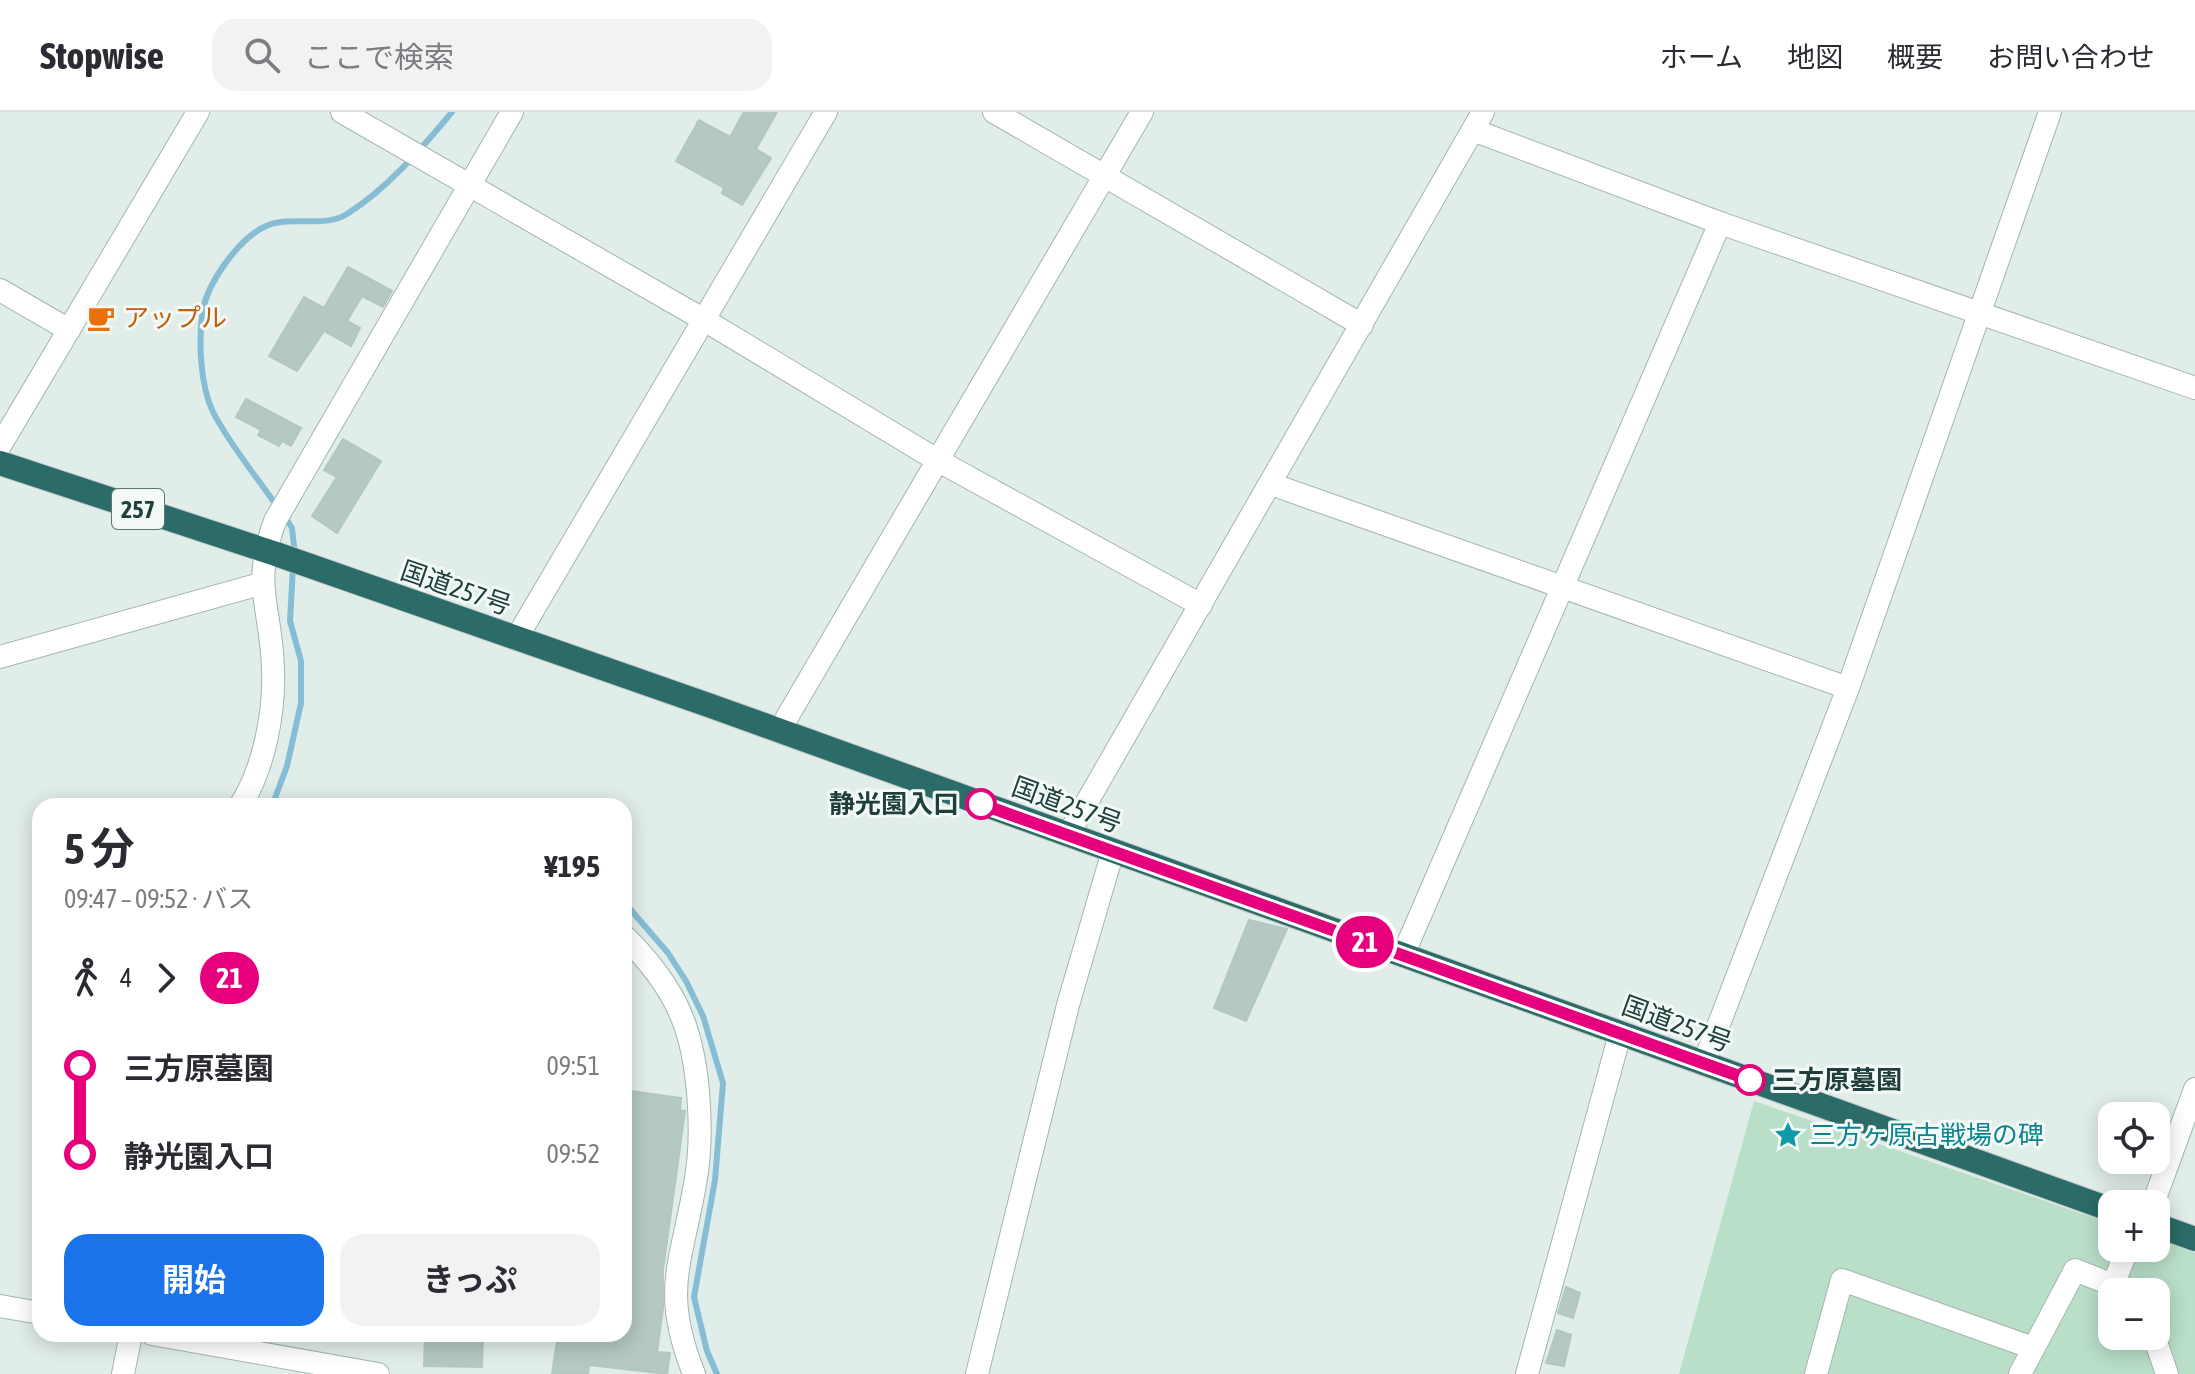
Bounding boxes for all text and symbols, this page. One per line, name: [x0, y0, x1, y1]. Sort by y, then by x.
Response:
search box: [212, 19, 772, 91]
icon: search: [240, 33, 284, 77]
text: Stopwise: [40, 34, 164, 77]
text: ここで検索: [304, 40, 454, 74]
text: ホーム: [1660, 41, 1743, 73]
text: 地図: [1787, 41, 1843, 73]
text: 概要: [1887, 41, 1943, 73]
text: お問い合わせ: [1987, 41, 2155, 73]
cafe icon: アップル: [86, 303, 116, 333]
place label: アップル: [123, 303, 227, 333]
road number: 257: [112, 489, 164, 529]
street label: 国道257号: [397, 555, 515, 621]
street label: 国道257号: [1008, 771, 1126, 839]
place label: 静光園入口: [829, 789, 959, 819]
marker: 静光園入口: [966, 789, 996, 819]
text: 5 分: [64, 823, 135, 873]
text: ¥195: [544, 849, 600, 883]
text: 09:47 – 09:52 · バス: [64, 884, 253, 914]
line badge: 21: [1329, 916, 1401, 968]
text: 21: [1352, 926, 1378, 958]
icon: walk: [64, 956, 108, 1000]
icon: forward: [144, 956, 188, 1000]
text: 21: [216, 962, 243, 994]
text: 4: [120, 963, 132, 993]
street label: 国道257号: [1618, 990, 1736, 1058]
text: 三方原墓園: [124, 1051, 274, 1085]
text: 09:51: [546, 1051, 600, 1081]
marker: 三方原墓園: [1735, 1065, 1765, 1095]
place label: 三方原墓園: [1772, 1065, 1902, 1095]
map controls: [2098, 1102, 2170, 1350]
button: locate: [2098, 1102, 2170, 1174]
place icon: 三方ヶ原古戦場の碑: [1773, 1120, 1803, 1150]
place label: 三方ヶ原古戦場の碑: [1810, 1120, 2044, 1150]
text: 静光園入口: [124, 1139, 274, 1173]
text: 09:52: [546, 1139, 600, 1169]
button: +: [2098, 1190, 2170, 1262]
button: 開始: [64, 1234, 324, 1326]
button: きっぷ: [340, 1234, 600, 1326]
button: −: [2098, 1278, 2170, 1350]

